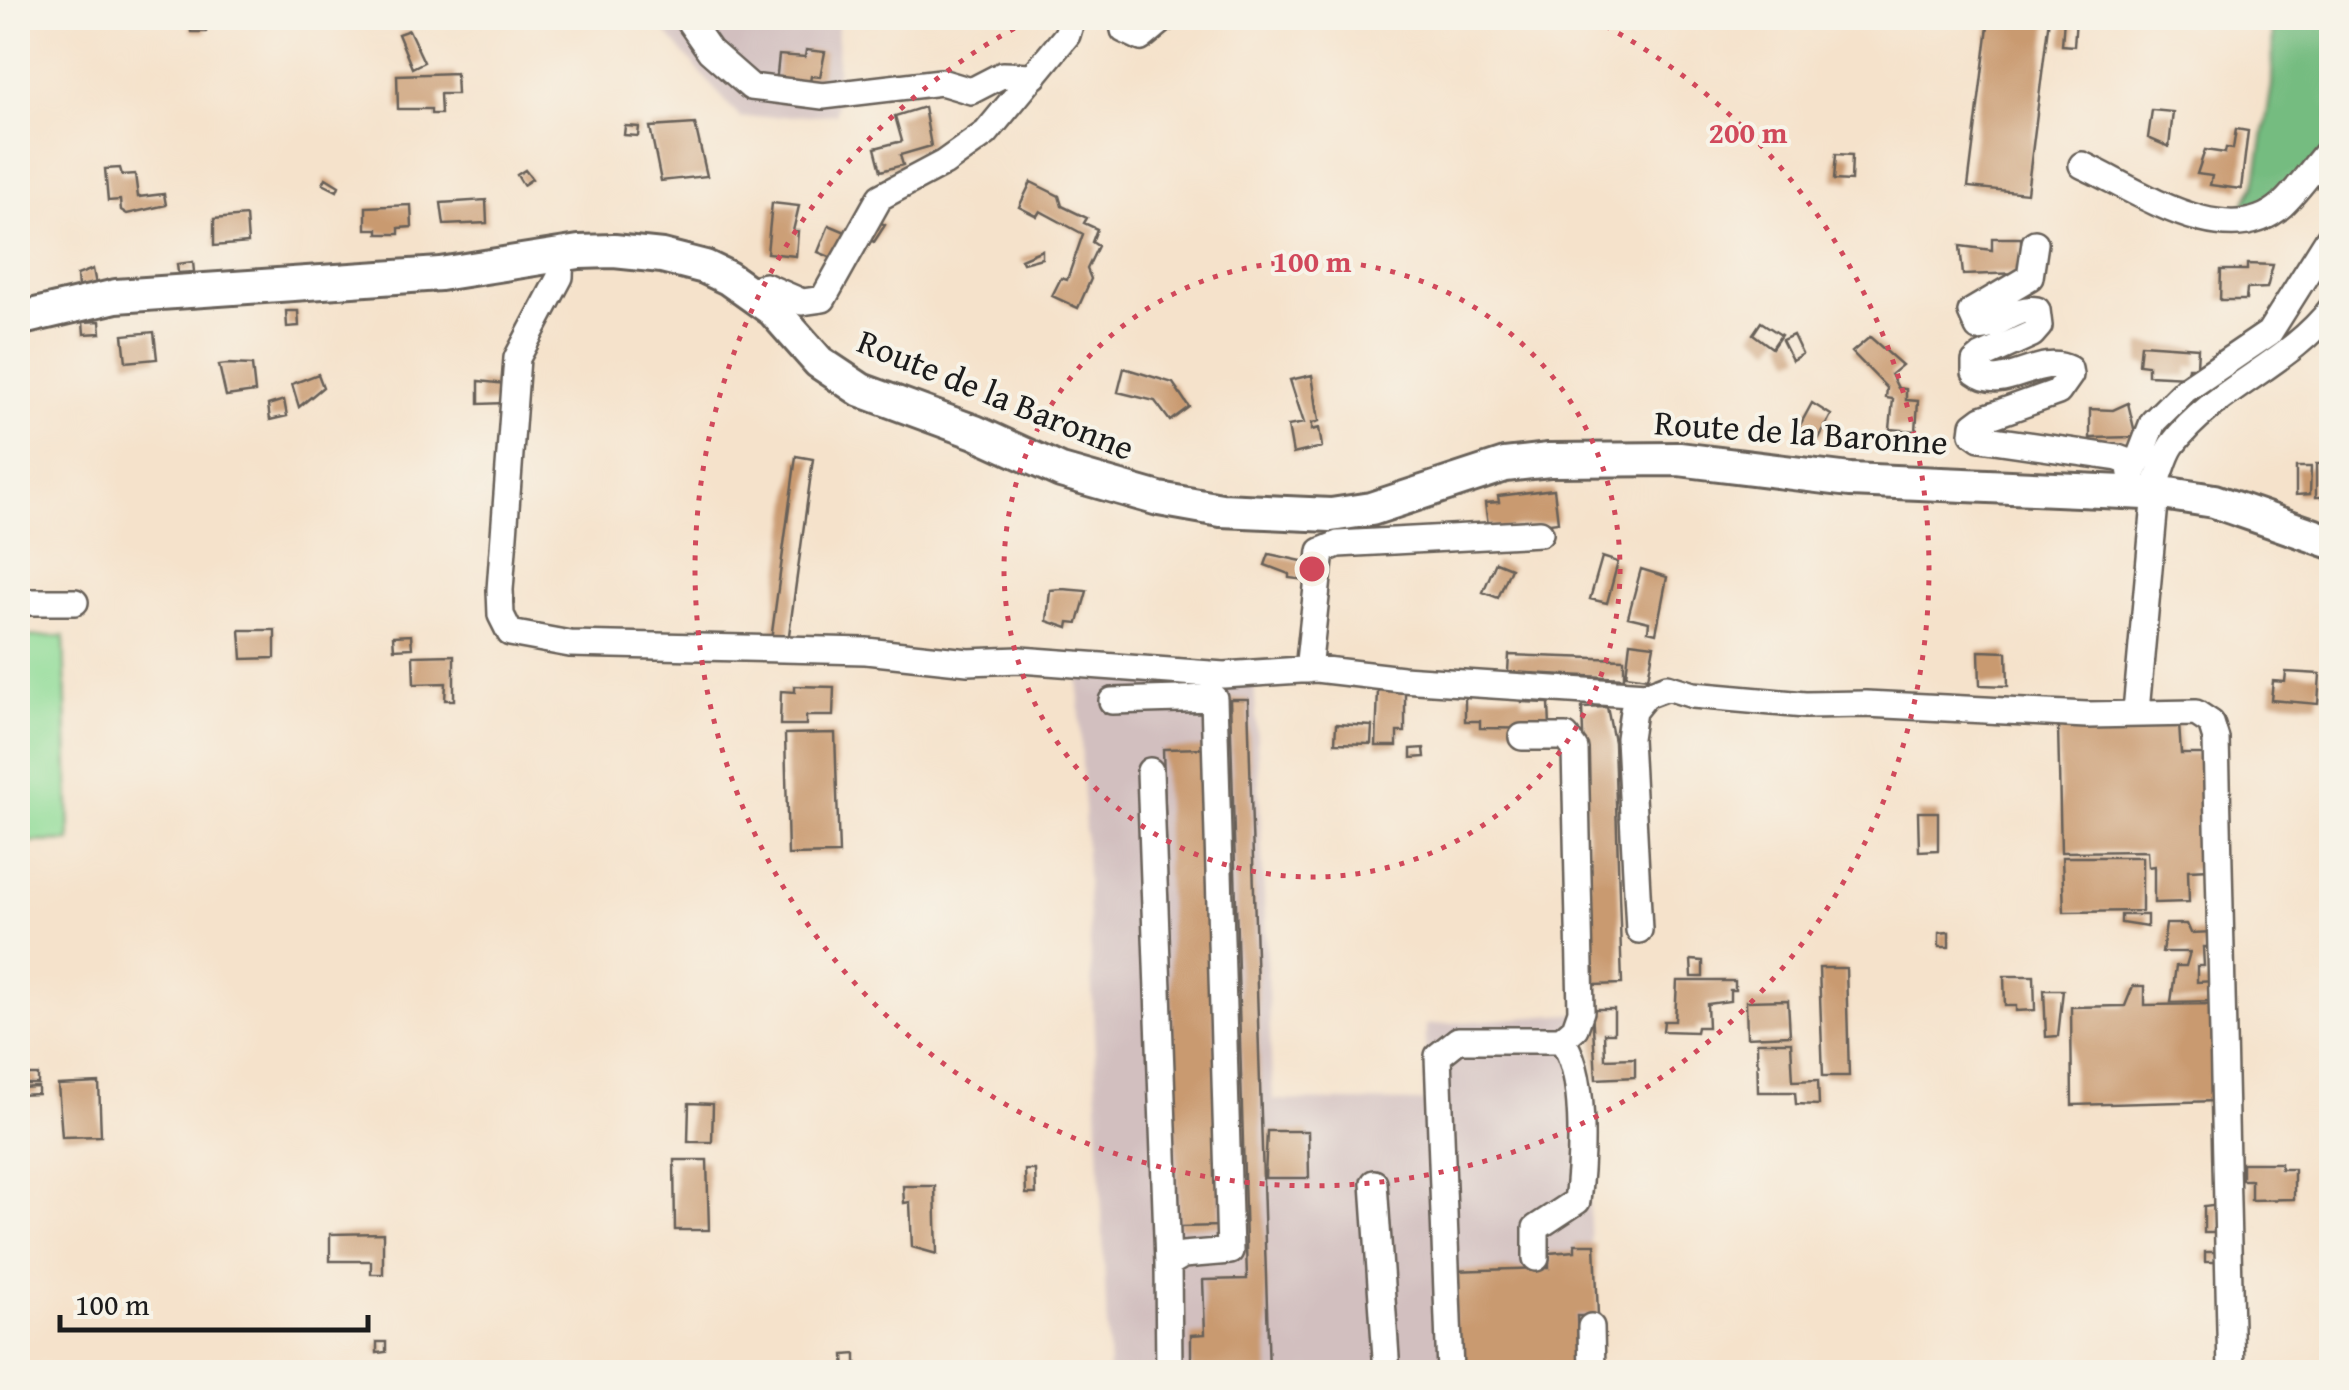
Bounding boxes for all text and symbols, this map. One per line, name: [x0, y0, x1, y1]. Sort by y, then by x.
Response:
text: 200 m: [1709, 110, 1788, 154]
text: 100 m: [1273, 239, 1352, 283]
street label: Route de la Baronne: [850, 315, 1142, 473]
street label: Route de la Baronne: [1652, 396, 1950, 468]
centre of rings: [1294, 551, 1330, 587]
scale bar: [60, 1270, 368, 1332]
text: 100 m: [75, 1282, 150, 1326]

